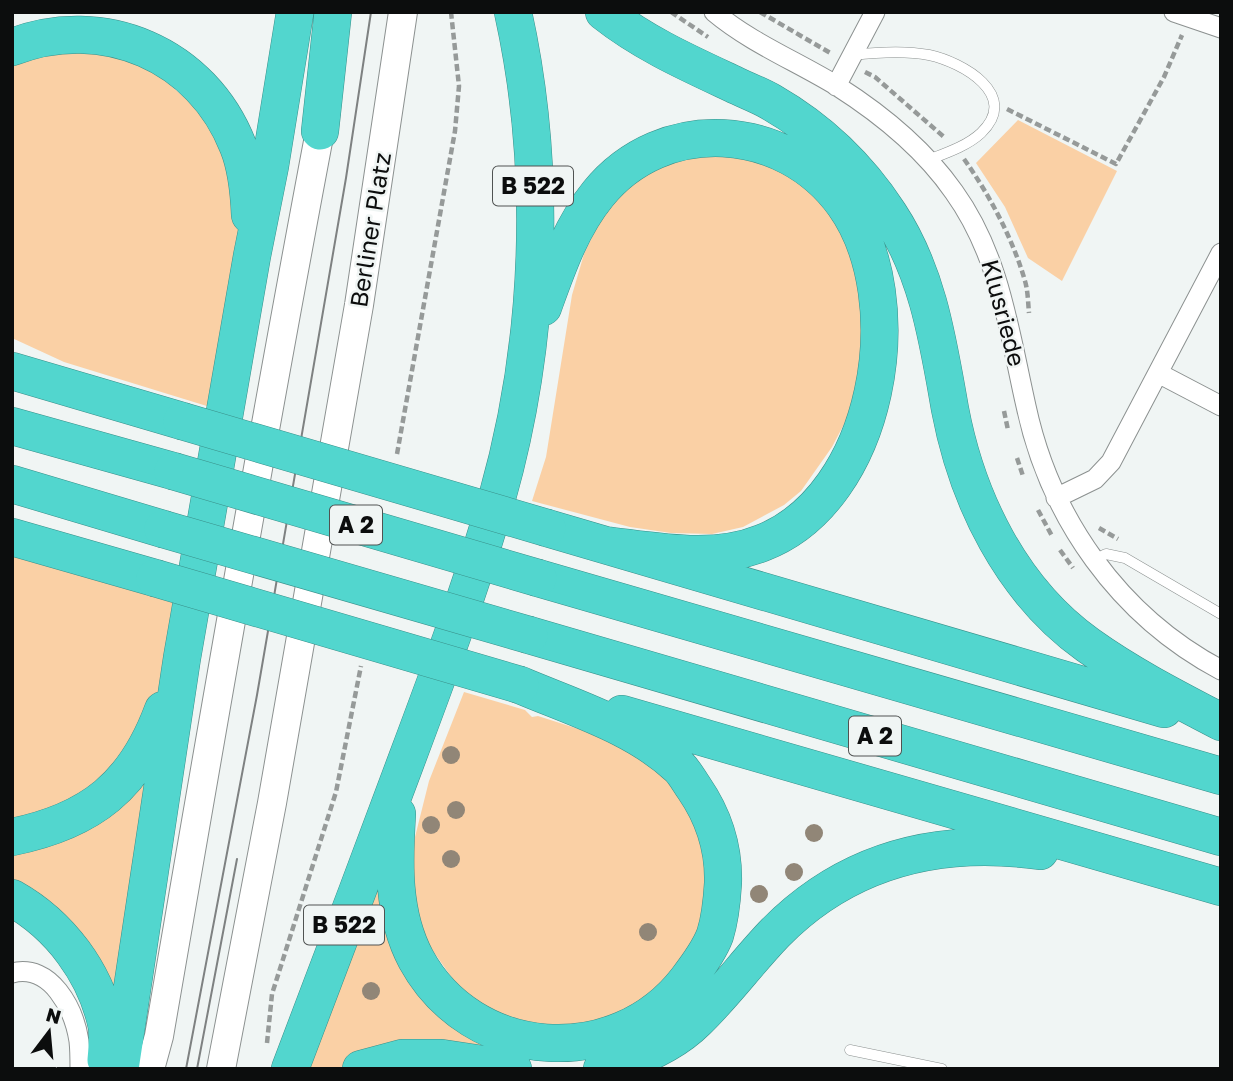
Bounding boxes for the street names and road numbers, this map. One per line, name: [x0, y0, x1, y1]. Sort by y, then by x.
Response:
street label: Berliner Platz: [343, 150, 396, 309]
road number: B 522: [493, 167, 573, 206]
street label: Klusriede: [976, 256, 1033, 369]
road number: A 2: [330, 505, 382, 544]
road number: A 2: [849, 716, 901, 756]
road number: B 522: [304, 906, 384, 944]

